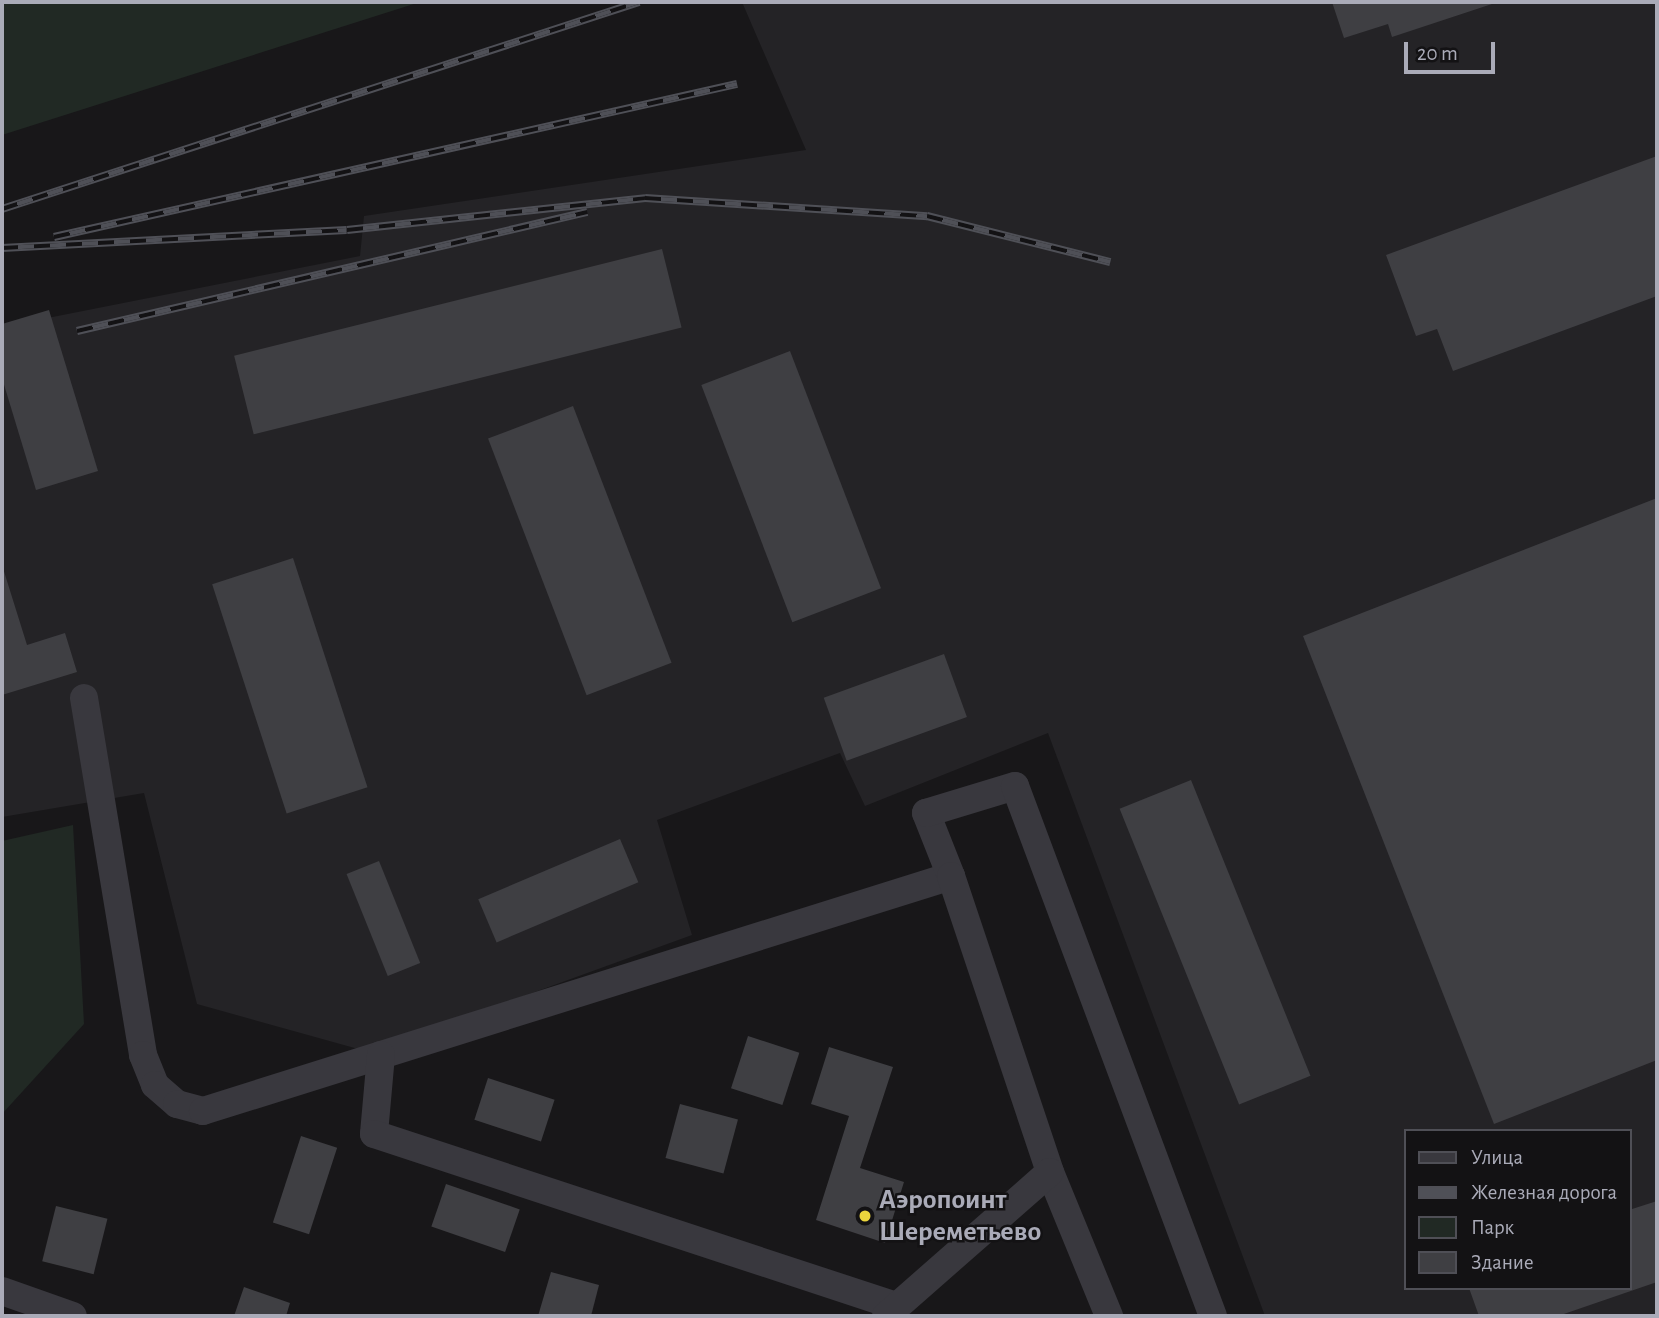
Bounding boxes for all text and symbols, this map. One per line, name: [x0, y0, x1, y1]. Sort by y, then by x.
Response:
scale bar: [1407, 28, 1498, 72]
text: 20 m: [1417, 43, 1458, 64]
legend: [1404, 1129, 1631, 1290]
text: Улица: [1471, 1147, 1523, 1168]
text: Железная дорога: [1471, 1182, 1617, 1203]
place label: Аэропоинт Шереметьево: [879, 1183, 1041, 1249]
marker: Аэропоинт Шереметьево: [857, 1208, 873, 1224]
text: Парк: [1471, 1217, 1514, 1238]
text: Здание: [1471, 1252, 1534, 1273]

